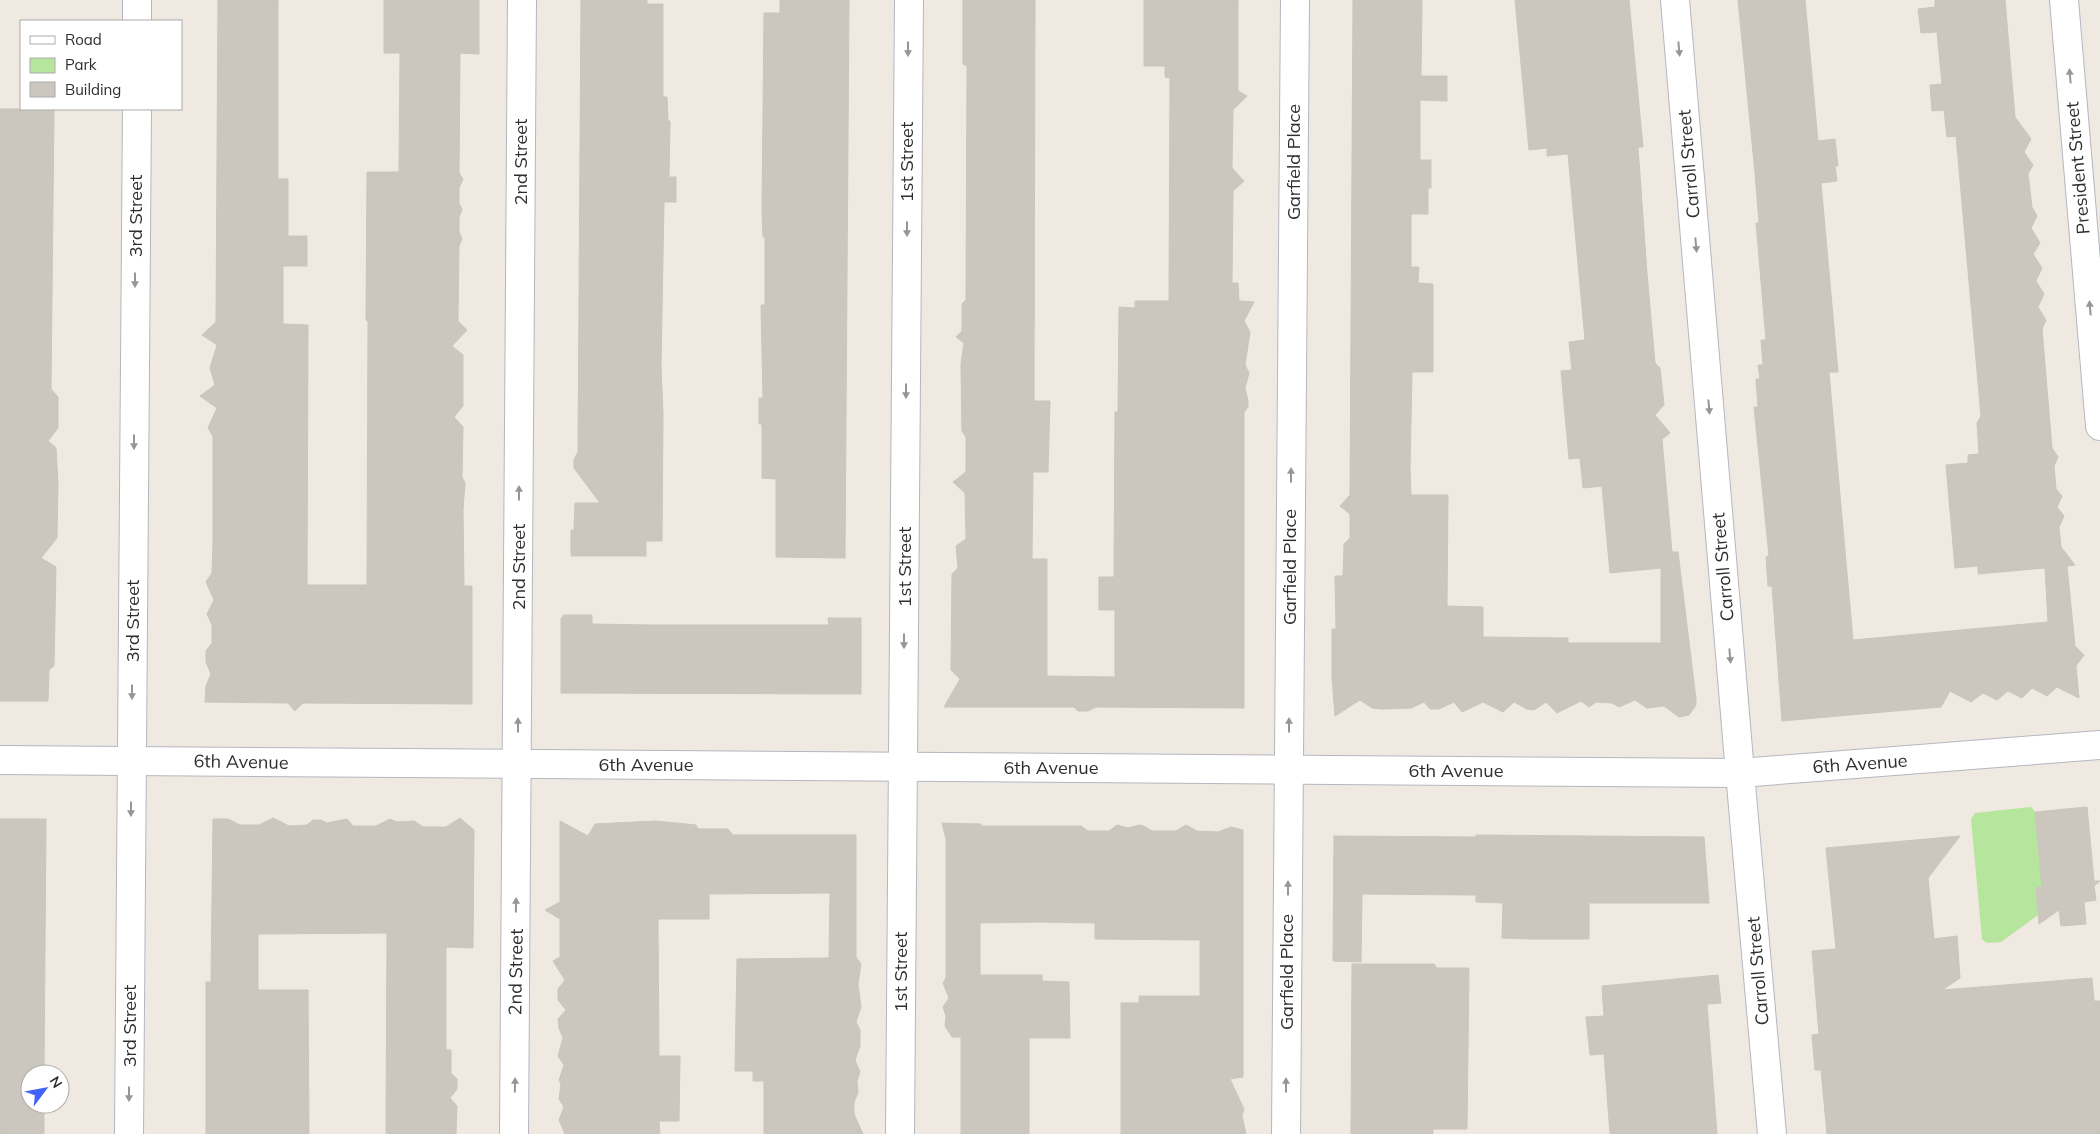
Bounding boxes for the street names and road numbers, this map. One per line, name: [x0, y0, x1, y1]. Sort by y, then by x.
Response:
street label: President Street: [2060, 101, 2095, 235]
street label: Garfield Place: [1282, 104, 1305, 220]
street label: Carroll Street: [1672, 109, 1705, 219]
street label: 2nd Street: [509, 119, 532, 205]
street label: 1st Street: [895, 122, 918, 202]
street label: 3rd Street: [124, 175, 147, 257]
street label: Garfield Place: [1278, 509, 1301, 625]
street label: Carroll Street: [1706, 512, 1739, 622]
street label: 2nd Street: [507, 524, 530, 610]
street label: 1st Street: [893, 527, 916, 607]
street label: 3rd Street: [121, 580, 144, 662]
street label: 6th Avenue: [193, 749, 289, 774]
street label: 6th Avenue: [1812, 749, 1908, 778]
street label: 6th Avenue: [598, 753, 694, 776]
street label: 6th Avenue: [1003, 756, 1099, 779]
street label: 6th Avenue: [1408, 759, 1504, 782]
street label: Garfield Place: [1275, 914, 1298, 1030]
street label: Carroll Street: [1741, 916, 1774, 1026]
street label: 2nd Street: [503, 928, 528, 1015]
street label: 1st Street: [889, 932, 912, 1012]
street label: 3rd Street: [118, 985, 141, 1067]

